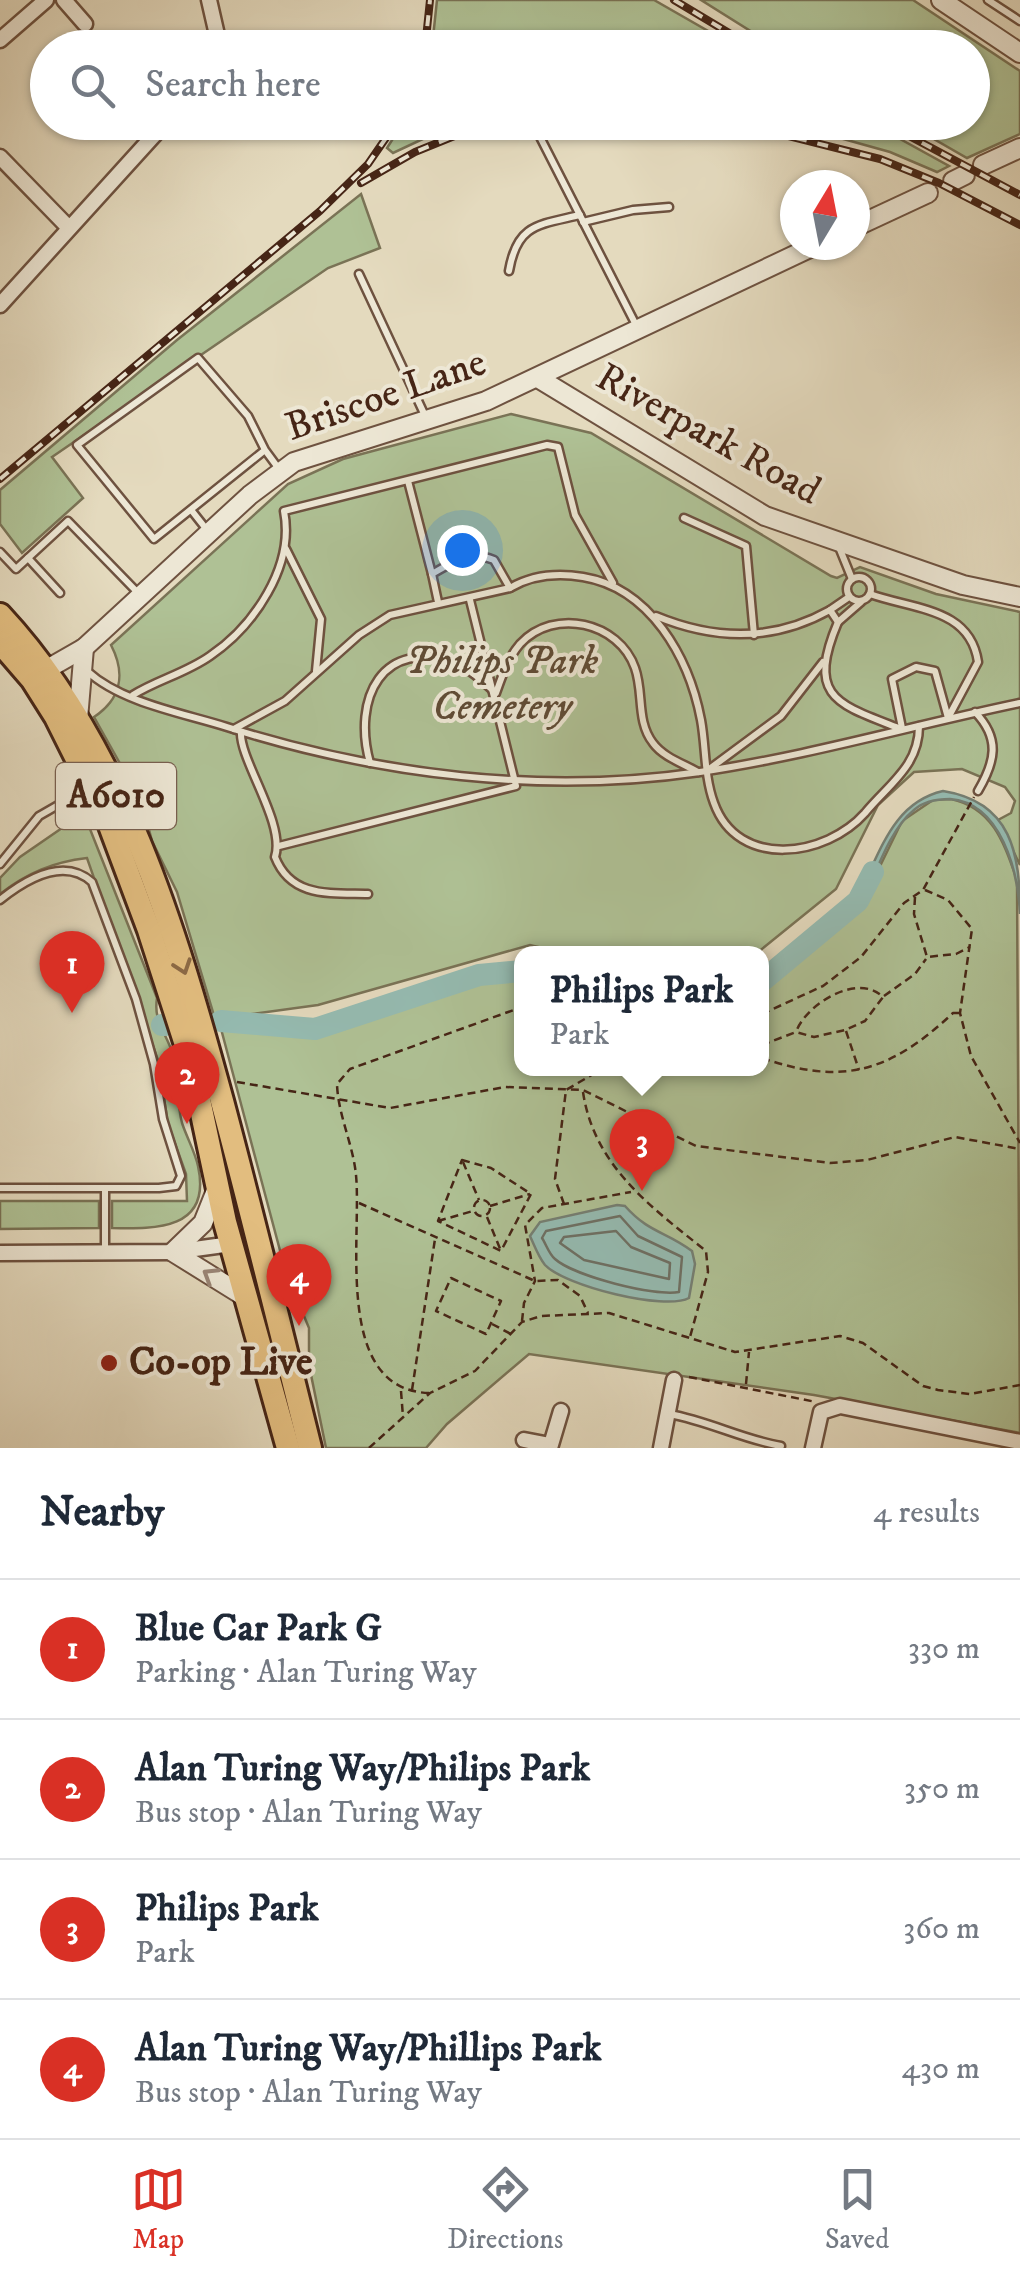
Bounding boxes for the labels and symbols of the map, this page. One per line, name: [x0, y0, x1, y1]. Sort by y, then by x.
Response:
north arrow: [780, 170, 870, 260]
street label: Briscoe Lane: [279, 338, 493, 454]
street label: Riverpark Road: [587, 353, 829, 517]
your location: [437, 525, 488, 576]
park label: Philips Park Cemetery: [406, 637, 599, 733]
road number: A6010: [56, 763, 176, 829]
pin: 1: [40, 930, 104, 1013]
one-way arrow: [172, 957, 192, 974]
pin: 2: [154, 1042, 220, 1124]
pin: 3: [610, 1108, 674, 1191]
pin: 4: [266, 1244, 332, 1326]
one-way arrow: [203, 1268, 221, 1287]
place label: Co-op Live: [129, 1338, 313, 1388]
marker: Co-op Live: [98, 1352, 120, 1374]

